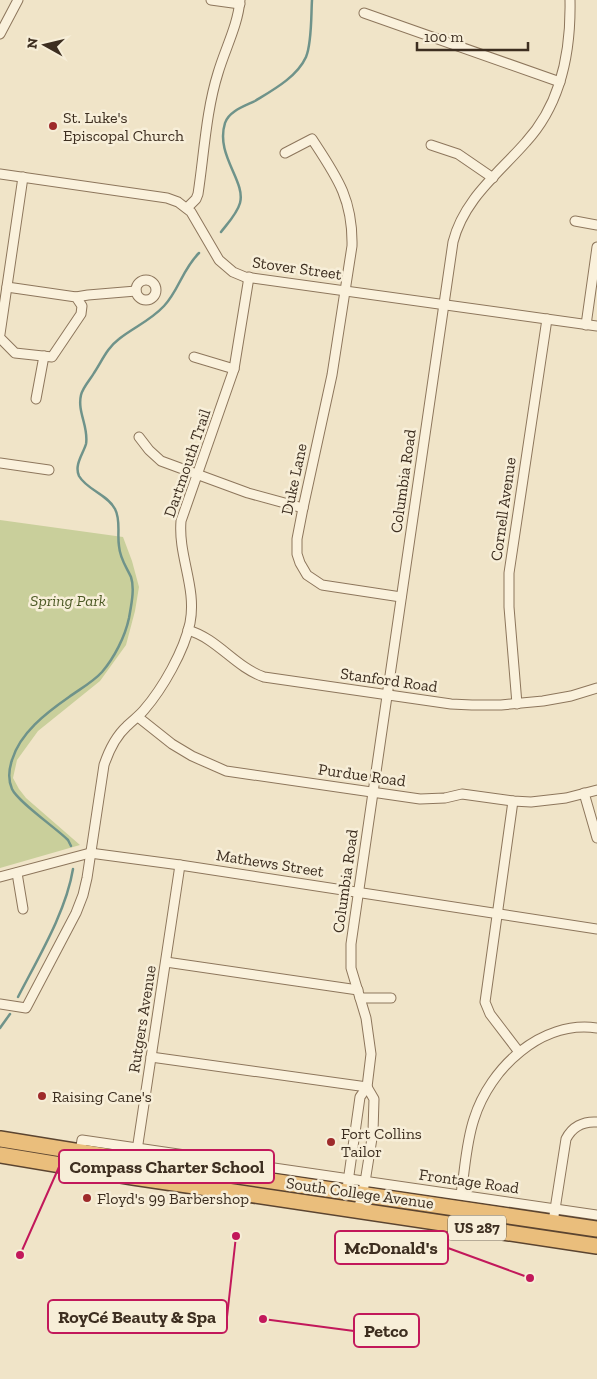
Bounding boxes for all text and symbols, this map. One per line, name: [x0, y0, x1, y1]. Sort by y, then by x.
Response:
north arrow: [20, 20, 70, 70]
scale bar: [417, 20, 528, 52]
text: 100 m: [424, 28, 463, 46]
text: N: [23, 36, 42, 50]
place label: St. Luke's Episcopal Church: [63, 108, 184, 145]
marker: St. Luke's Episcopal Church: [47, 120, 59, 132]
street label: Stover Street: [251, 252, 343, 284]
street label: Dartmouth Trail: [160, 406, 214, 520]
street label: Columbia Road: [386, 428, 420, 534]
street label: Duke Lane: [277, 442, 311, 516]
street label: Cornell Avenue: [486, 456, 520, 562]
park label: Spring Park: [30, 591, 106, 610]
street label: Stanford Road: [339, 664, 439, 696]
street label: Purdue Road: [317, 759, 407, 791]
street label: Columbia Road: [328, 828, 362, 934]
street label: Mathews Street: [215, 845, 325, 881]
street label: Rutgers Avenue: [124, 964, 160, 1074]
place label: Raising Cane's: [52, 1087, 152, 1106]
marker: Raising Cane's: [36, 1090, 48, 1102]
place label: Fort Collins Tailor: [341, 1124, 422, 1161]
marker: Fort Collins Tailor: [325, 1136, 337, 1148]
callout: Compass Charter School: [59, 1150, 274, 1183]
text: Compass Charter School: [70, 1156, 264, 1178]
street label: Frontage Road: [418, 1165, 521, 1197]
street label: South College Avenue: [285, 1173, 435, 1213]
place label: Floyd's 99 Barbershop: [97, 1189, 249, 1208]
marker: Floyd's 99 Barbershop: [81, 1192, 93, 1204]
road number: US 287: [448, 1216, 506, 1240]
callout: McDonald's: [335, 1231, 448, 1264]
text: McDonald's: [344, 1237, 438, 1259]
callout: RoyCé Beauty & Spa: [48, 1300, 227, 1333]
text: RoyCé Beauty & Spa: [58, 1306, 216, 1328]
callout: Petco: [354, 1314, 419, 1347]
text: Petco: [364, 1320, 409, 1342]

